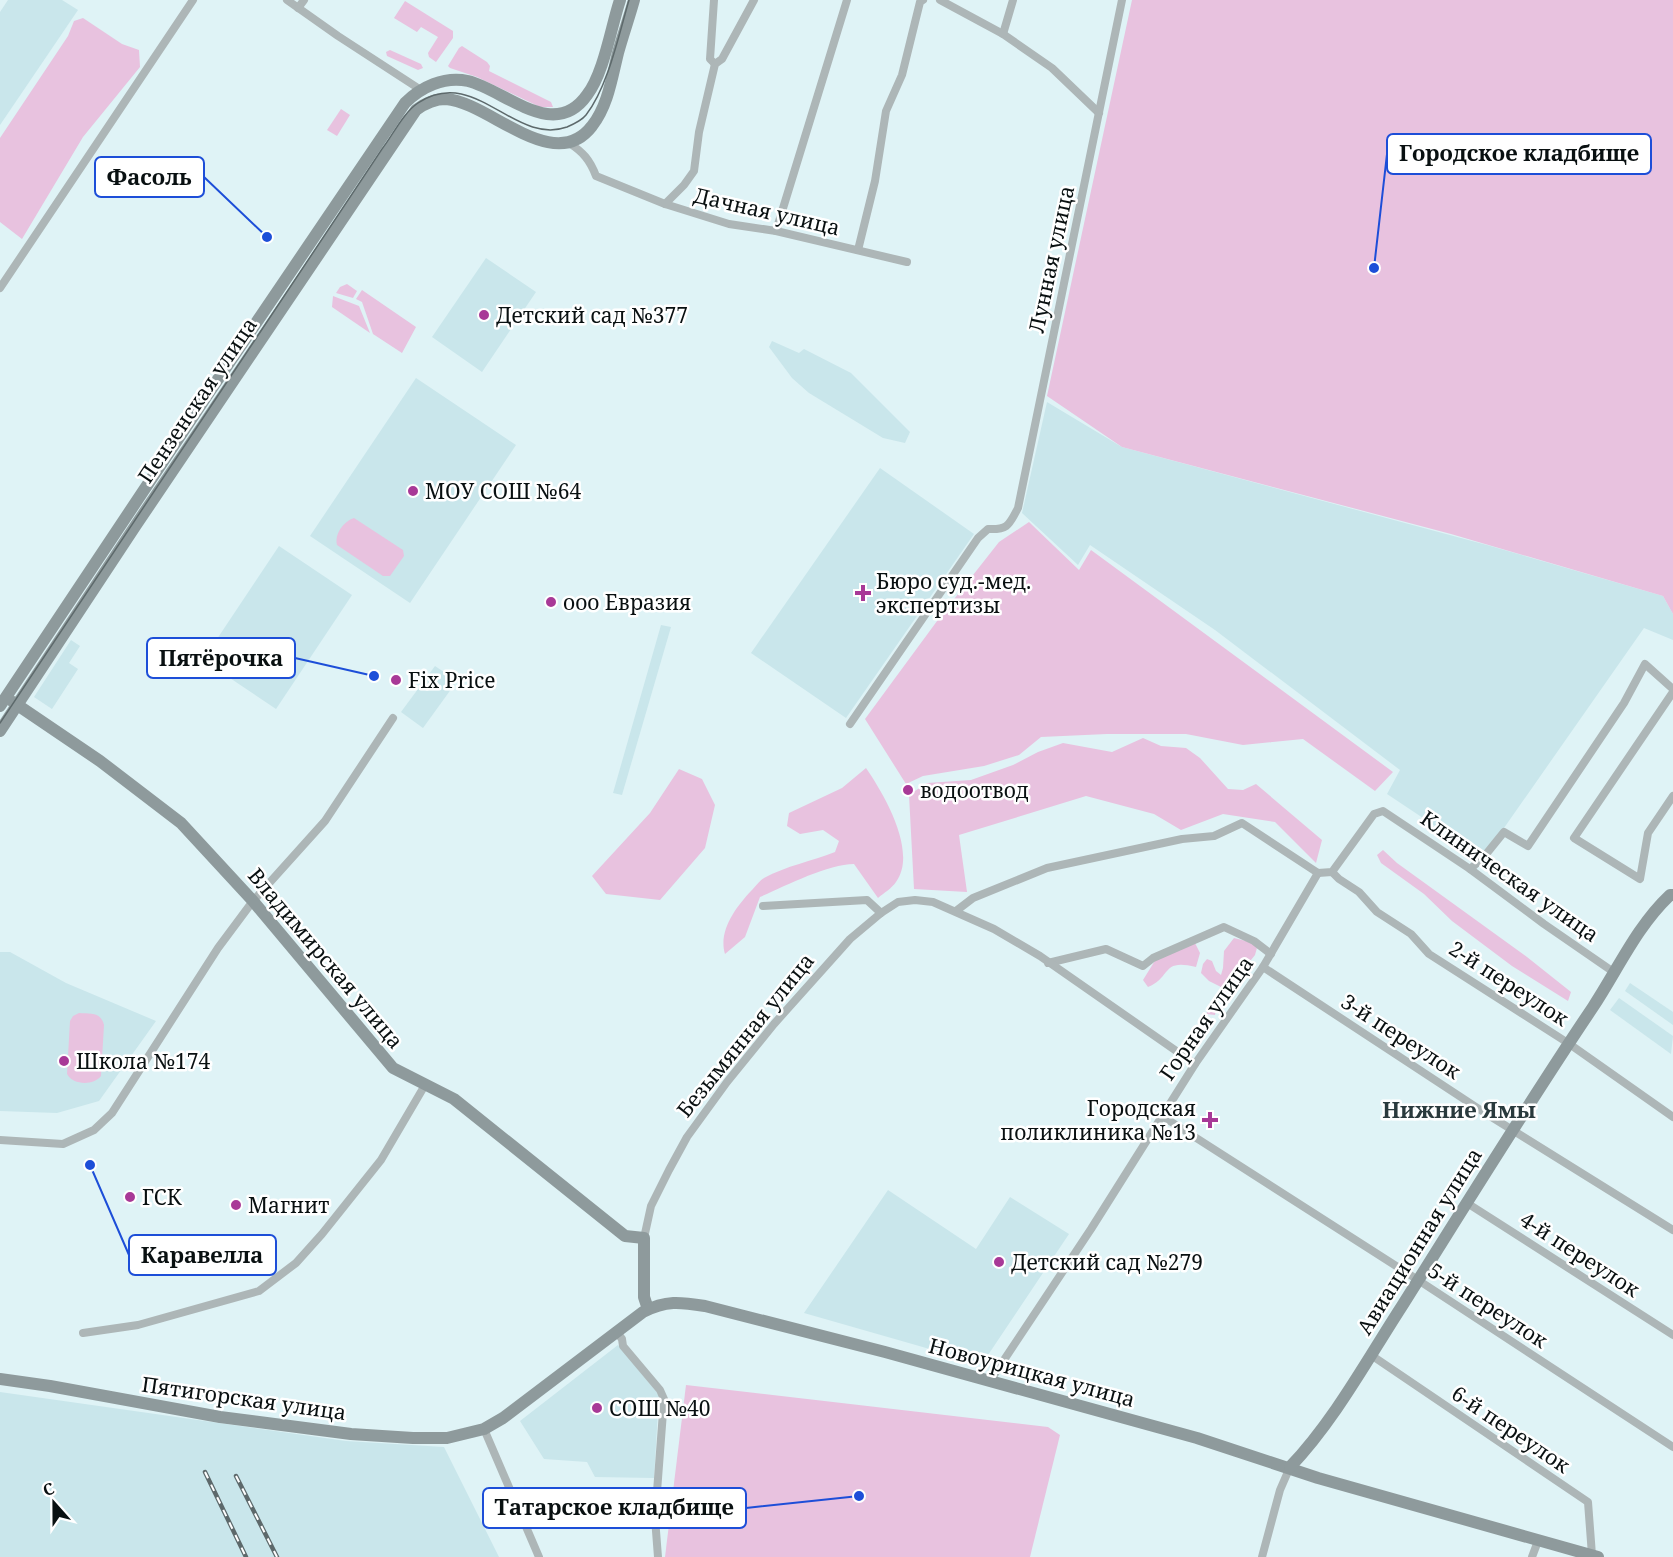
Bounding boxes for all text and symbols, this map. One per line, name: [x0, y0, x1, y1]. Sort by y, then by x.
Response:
callout: Городское кладбище: [1387, 134, 1651, 174]
text: Городское кладбище: [1399, 137, 1639, 167]
callout: Фасоль: [95, 157, 204, 197]
text: Фасоль: [107, 161, 192, 191]
street label: Дачная улица: [691, 181, 843, 241]
street label: Лунная улица: [1022, 183, 1080, 335]
place label: Детский сад №377: [496, 301, 688, 329]
marker: Детский сад №377: [477, 308, 491, 322]
street label: Пензенская улица: [131, 312, 263, 488]
place label: МОУ СОШ №64: [425, 477, 581, 505]
marker: МОУ СОШ №64: [406, 484, 420, 498]
place label: Бюро суд.-мед. экспертизы: [876, 567, 1031, 619]
marker: Бюро суд.-мед. экспертизы: [854, 584, 872, 602]
place label: ооо Евразия: [563, 588, 691, 616]
marker: ооо Евразия: [544, 595, 558, 609]
callout: Пятёрочка: [147, 638, 295, 678]
text: Пятёрочка: [159, 642, 283, 672]
place label: Fix Price: [408, 666, 496, 694]
marker: Fix Price: [389, 673, 403, 687]
place label: водоотвод: [920, 776, 1029, 804]
marker: водоотвод: [901, 783, 915, 797]
street label: Клиническая улица: [1415, 804, 1605, 948]
street label: Владимирская улица: [242, 862, 410, 1054]
street label: 2-й переулок: [1444, 934, 1575, 1032]
street label: Безымянная улица: [670, 947, 820, 1123]
street label: Горная улица: [1153, 950, 1259, 1086]
street label: 3-й переулок: [1336, 987, 1467, 1085]
place label: Школа №174: [76, 1047, 210, 1075]
marker: Школа №174: [57, 1054, 71, 1068]
place label: Городская поликлиника №13: [1000, 1094, 1196, 1146]
district label: Нижние Ямы: [1382, 1094, 1536, 1124]
marker: Городская поликлиника №13: [1201, 1111, 1219, 1129]
street label: Авиационная улица: [1350, 1142, 1488, 1340]
place label: ГСК: [142, 1183, 182, 1211]
marker: ГСК: [123, 1190, 137, 1204]
place label: Магнит: [248, 1191, 329, 1219]
marker: Магнит: [229, 1198, 243, 1212]
street label: 4-й переулок: [1515, 1205, 1646, 1303]
callout: Каравелла: [129, 1235, 276, 1275]
text: Каравелла: [141, 1239, 263, 1269]
place label: Детский сад №279: [1011, 1248, 1203, 1276]
marker: Детский сад №279: [992, 1255, 1006, 1269]
street label: 5-й переулок: [1423, 1256, 1554, 1354]
street label: Новоурицкая улица: [926, 1331, 1138, 1413]
street label: Пятигорская улица: [140, 1370, 348, 1426]
street label: 6-й переулок: [1446, 1379, 1576, 1479]
place label: СОШ №40: [609, 1394, 710, 1422]
marker: СОШ №40: [590, 1401, 604, 1415]
north arrow: [24, 1473, 84, 1533]
text: С: [40, 1477, 57, 1501]
callout: Татарское кладбище: [483, 1488, 746, 1528]
text: Татарское кладбище: [494, 1491, 734, 1521]

